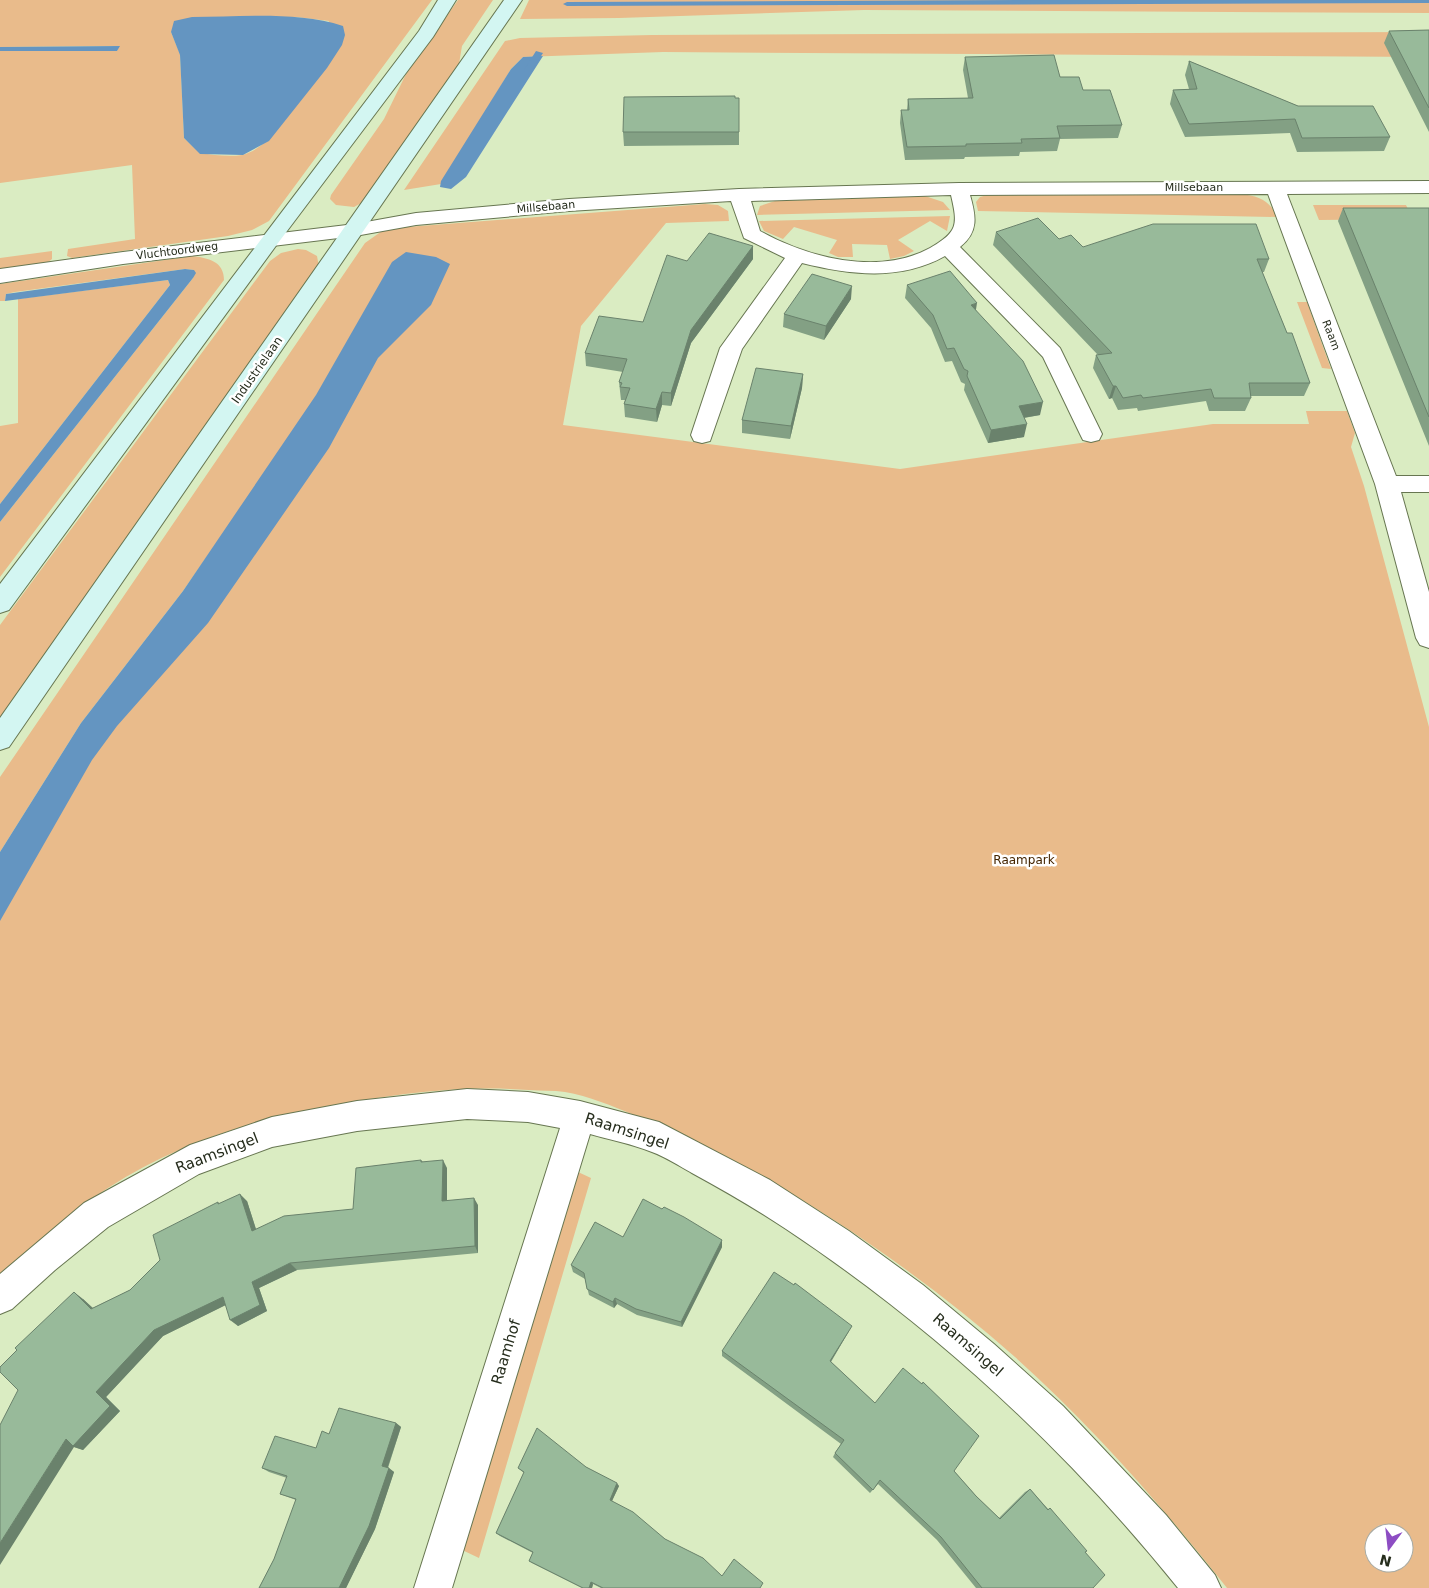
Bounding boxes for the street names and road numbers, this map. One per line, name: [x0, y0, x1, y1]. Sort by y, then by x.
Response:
street label: Millsebaan: [1165, 181, 1223, 194]
street label: Millsebaan: [516, 198, 576, 216]
street label: Vluchtoordweg: [135, 240, 219, 262]
street label: Raam: [1319, 318, 1343, 352]
street label: Industrielaan: [229, 334, 285, 406]
street label: Raamsingel: [583, 1109, 671, 1153]
street label: Raamsingel: [173, 1129, 261, 1177]
street label: Raamsingel: [929, 1310, 1007, 1380]
street label: Raamhof: [488, 1317, 525, 1387]

